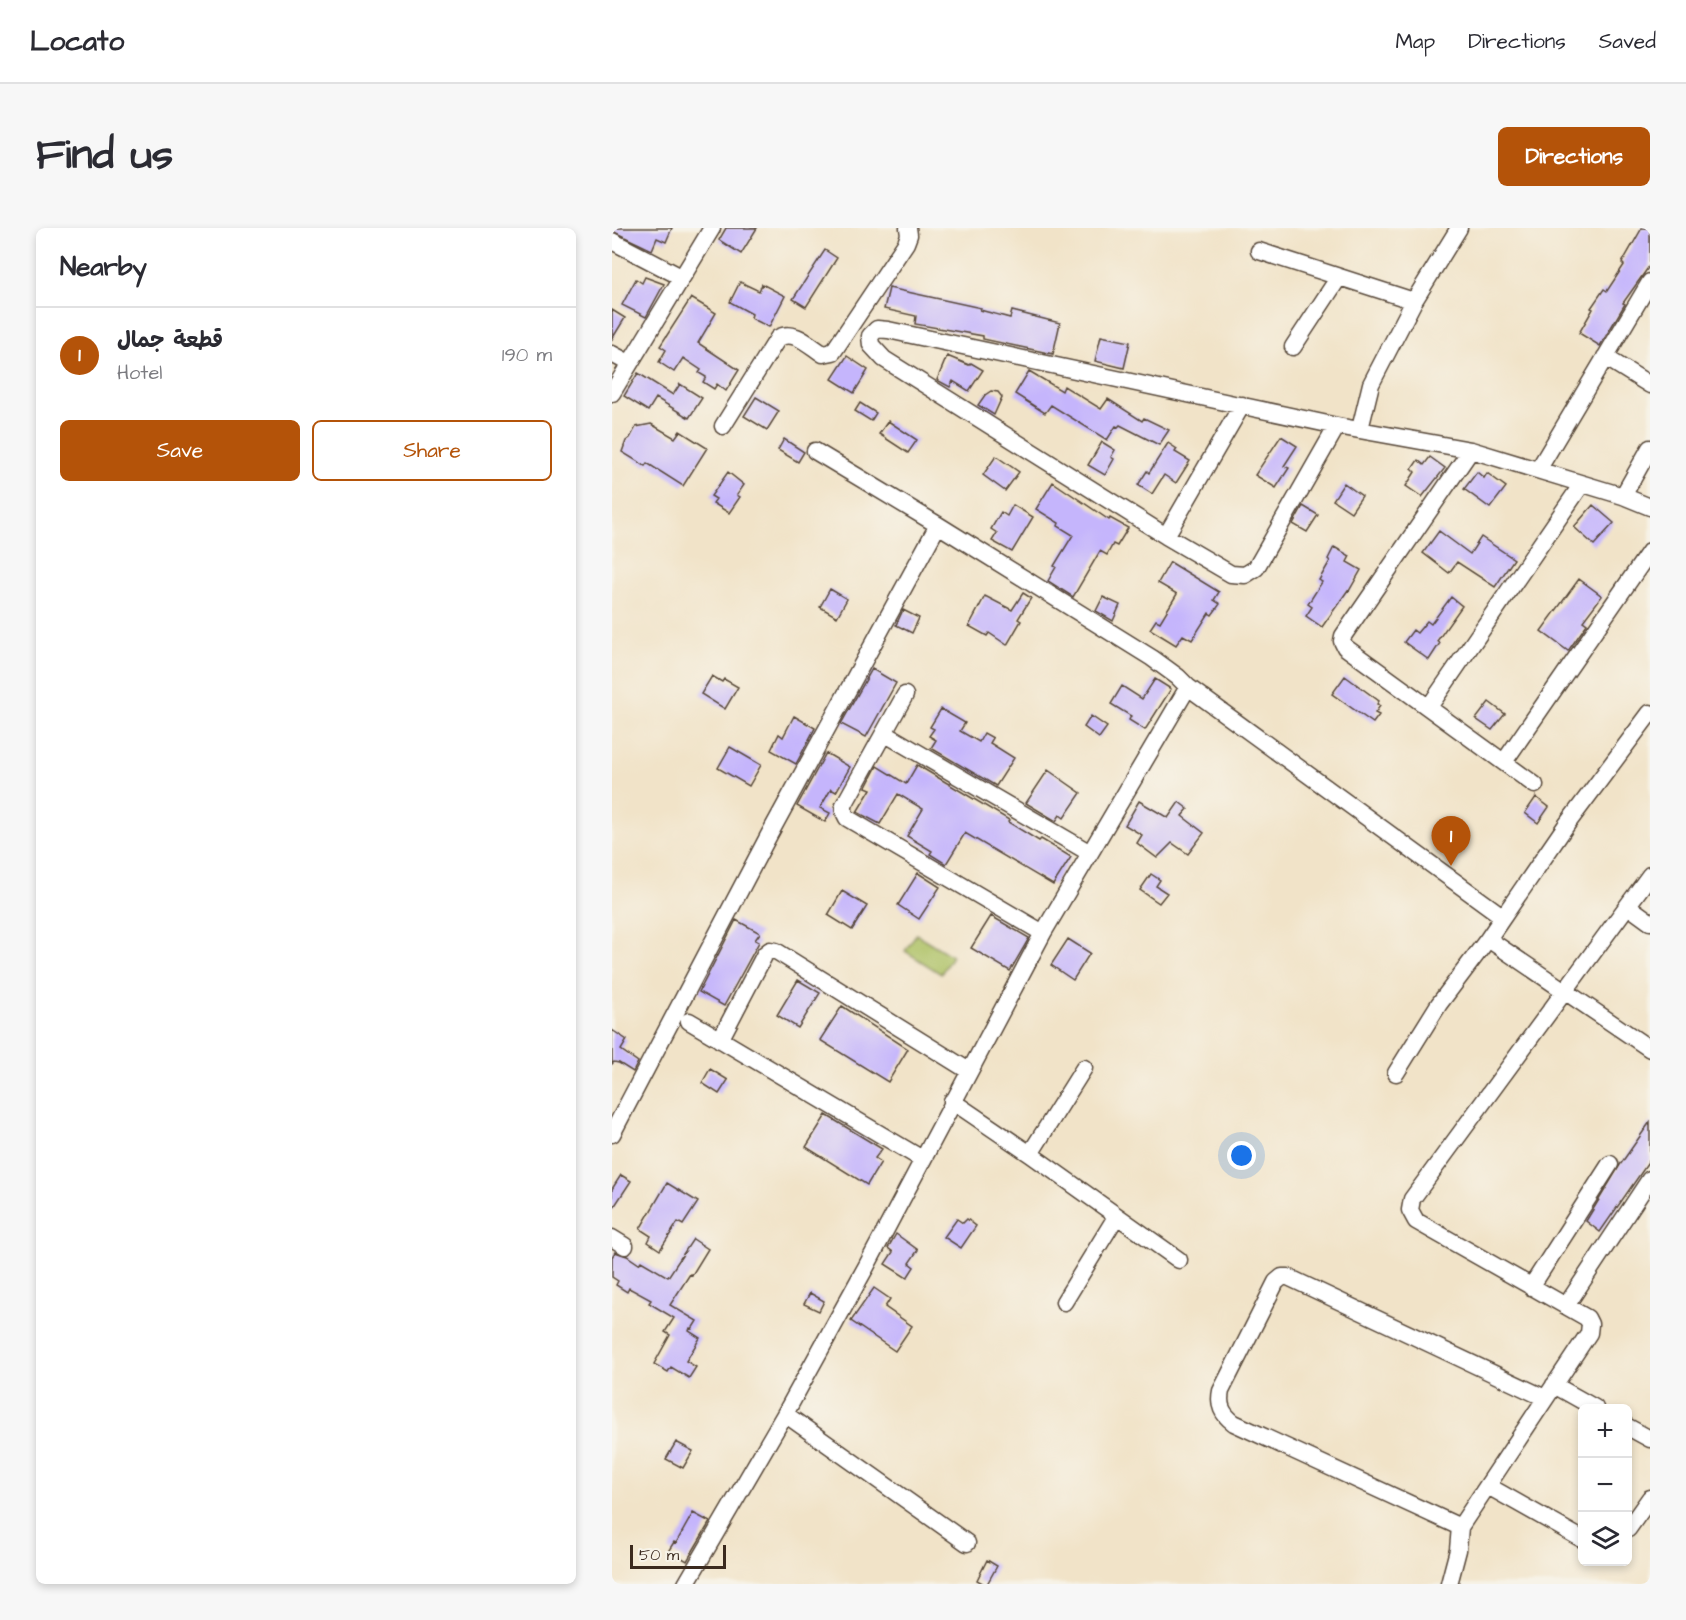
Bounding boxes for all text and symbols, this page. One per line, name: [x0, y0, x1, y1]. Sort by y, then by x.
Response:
text: Locato: [30, 22, 124, 61]
text: Map: [1395, 27, 1435, 56]
text: Directions: [1468, 27, 1566, 56]
text: Saved: [1599, 27, 1656, 56]
text: Find us: [36, 127, 173, 185]
button: Directions: [1498, 127, 1650, 186]
text: Nearby: [60, 249, 147, 285]
text: قطعة جمال: [117, 325, 223, 356]
text: 1: [78, 341, 81, 369]
text: 190 m: [502, 341, 552, 369]
text: Hotel: [117, 359, 162, 387]
button: Save: [60, 420, 300, 481]
button: Share: [312, 420, 552, 481]
pin: 1: [1432, 816, 1470, 866]
your location: [1227, 1141, 1256, 1170]
map controls: [1578, 1404, 1632, 1566]
button: +: [1578, 1404, 1632, 1458]
button: −: [1578, 1458, 1632, 1512]
button: layers: [1578, 1512, 1632, 1566]
scale bar: [630, 1542, 726, 1570]
text: 50 m: [639, 1544, 679, 1566]

